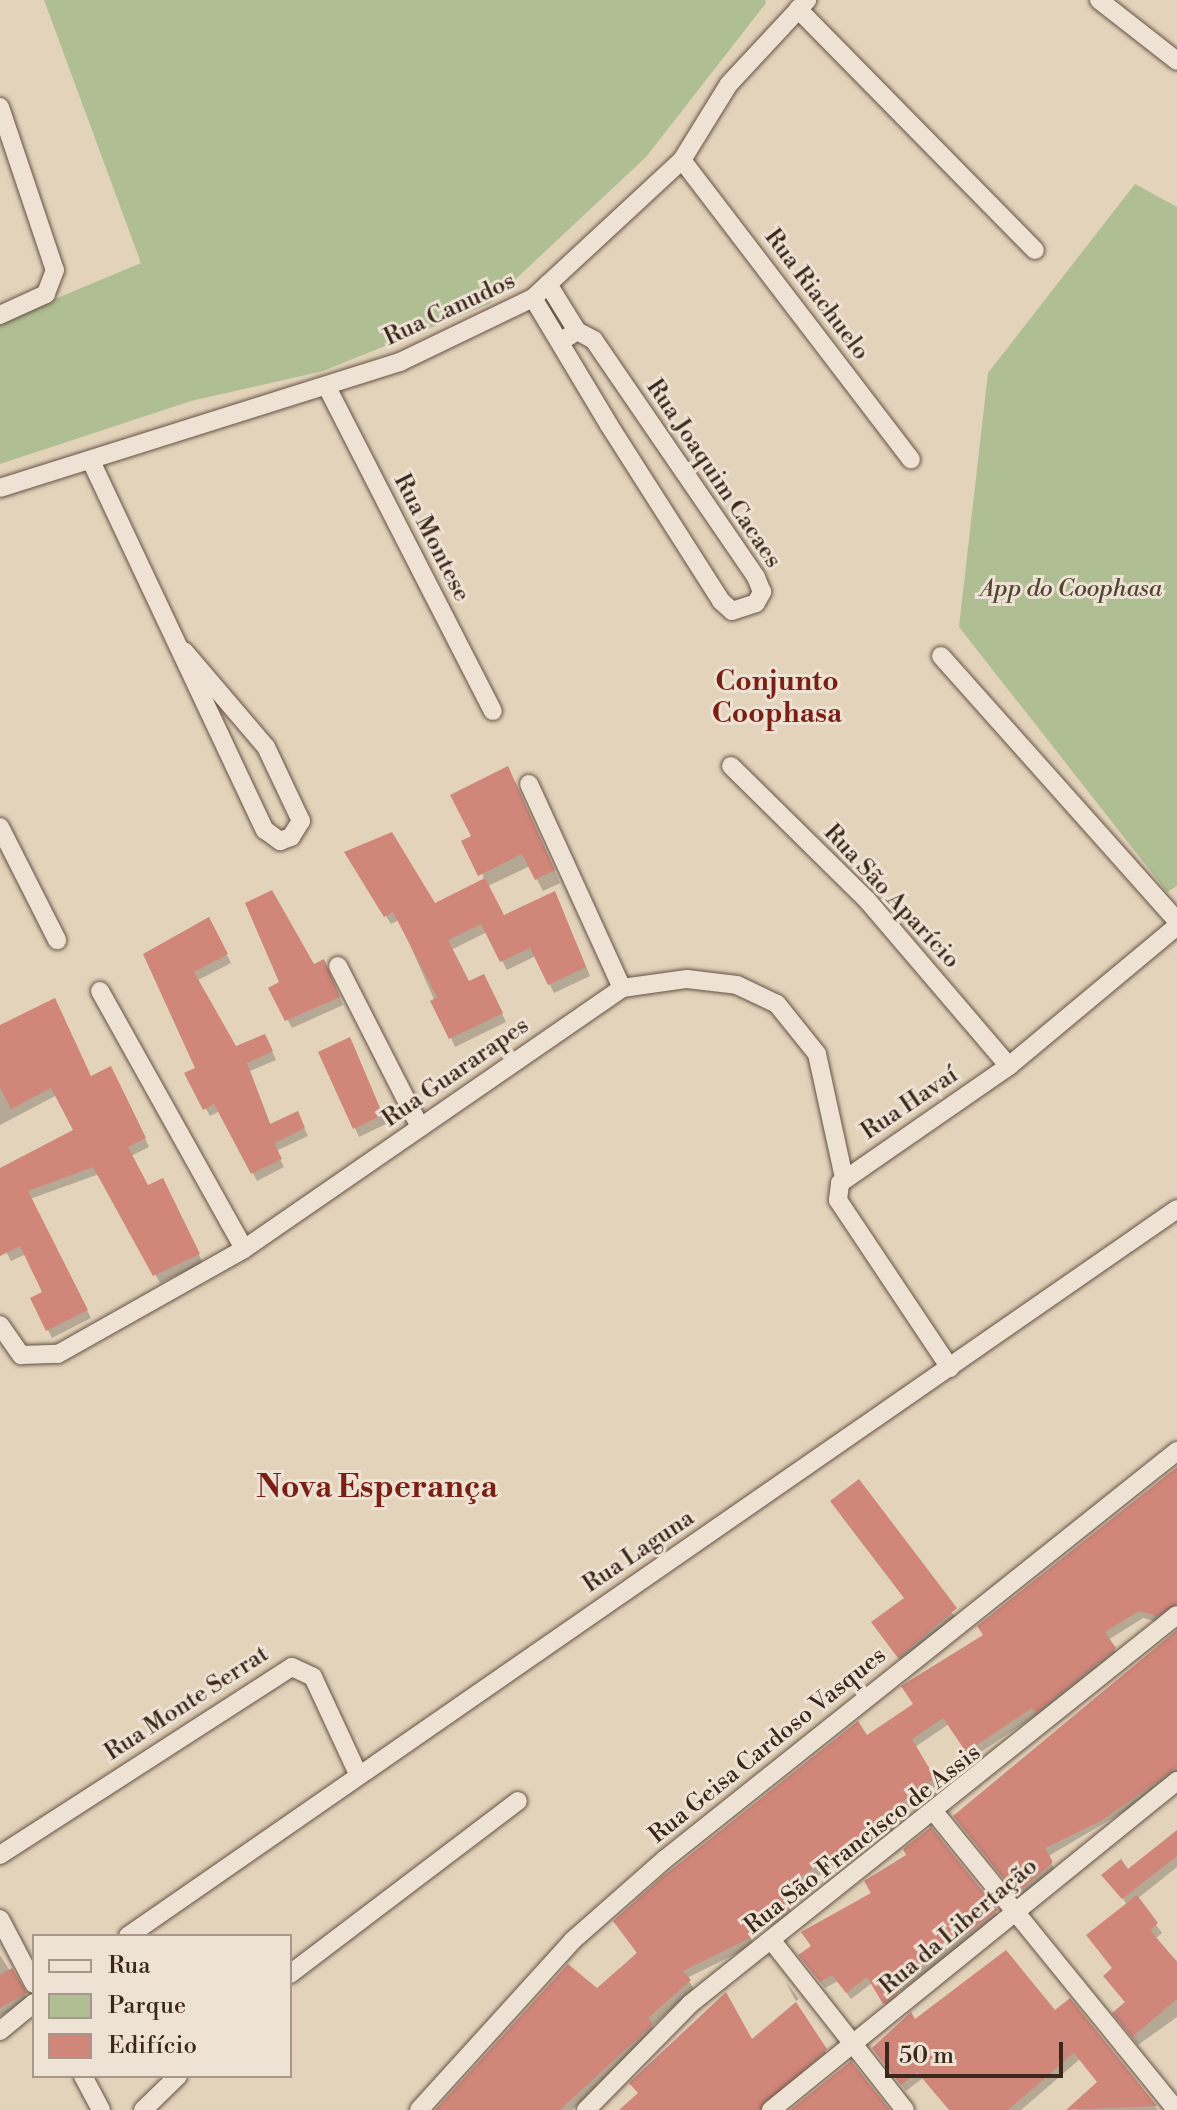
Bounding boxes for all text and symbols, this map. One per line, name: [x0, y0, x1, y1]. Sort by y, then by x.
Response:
street label: Rua Riachuelo: [757, 224, 875, 366]
street label: Rua Canudos: [380, 267, 520, 353]
street label: Rua Joaquim Cacaes: [639, 374, 787, 574]
street label: Rua Montese: [387, 469, 475, 607]
park label: App do Coophasa: [980, 576, 1162, 604]
district label: Conjunto Coophasa: [712, 665, 842, 731]
street label: Rua São Aparício: [817, 819, 965, 975]
street label: Rua Guararapes: [377, 1012, 535, 1134]
street label: Rua Havaí: [856, 1061, 964, 1147]
district label: Nova Esperança: [256, 1468, 498, 1506]
street label: Rua Laguna: [578, 1504, 700, 1600]
street label: Rua Monte Serrat: [100, 1640, 274, 1768]
street label: Rua Geisa Cardoso Vasques: [644, 1642, 892, 1850]
street label: Rua São Francisco de Assis: [739, 1739, 987, 1941]
street label: Rua da Libertação: [874, 1852, 1044, 2002]
legend: [32, 1934, 292, 2078]
text: Rua: [108, 1951, 150, 1981]
text: Parque: [108, 1991, 186, 2021]
scale bar: [889, 2026, 1067, 2076]
text: Edifício: [108, 2031, 197, 2061]
text: 50 m: [899, 2041, 954, 2071]

